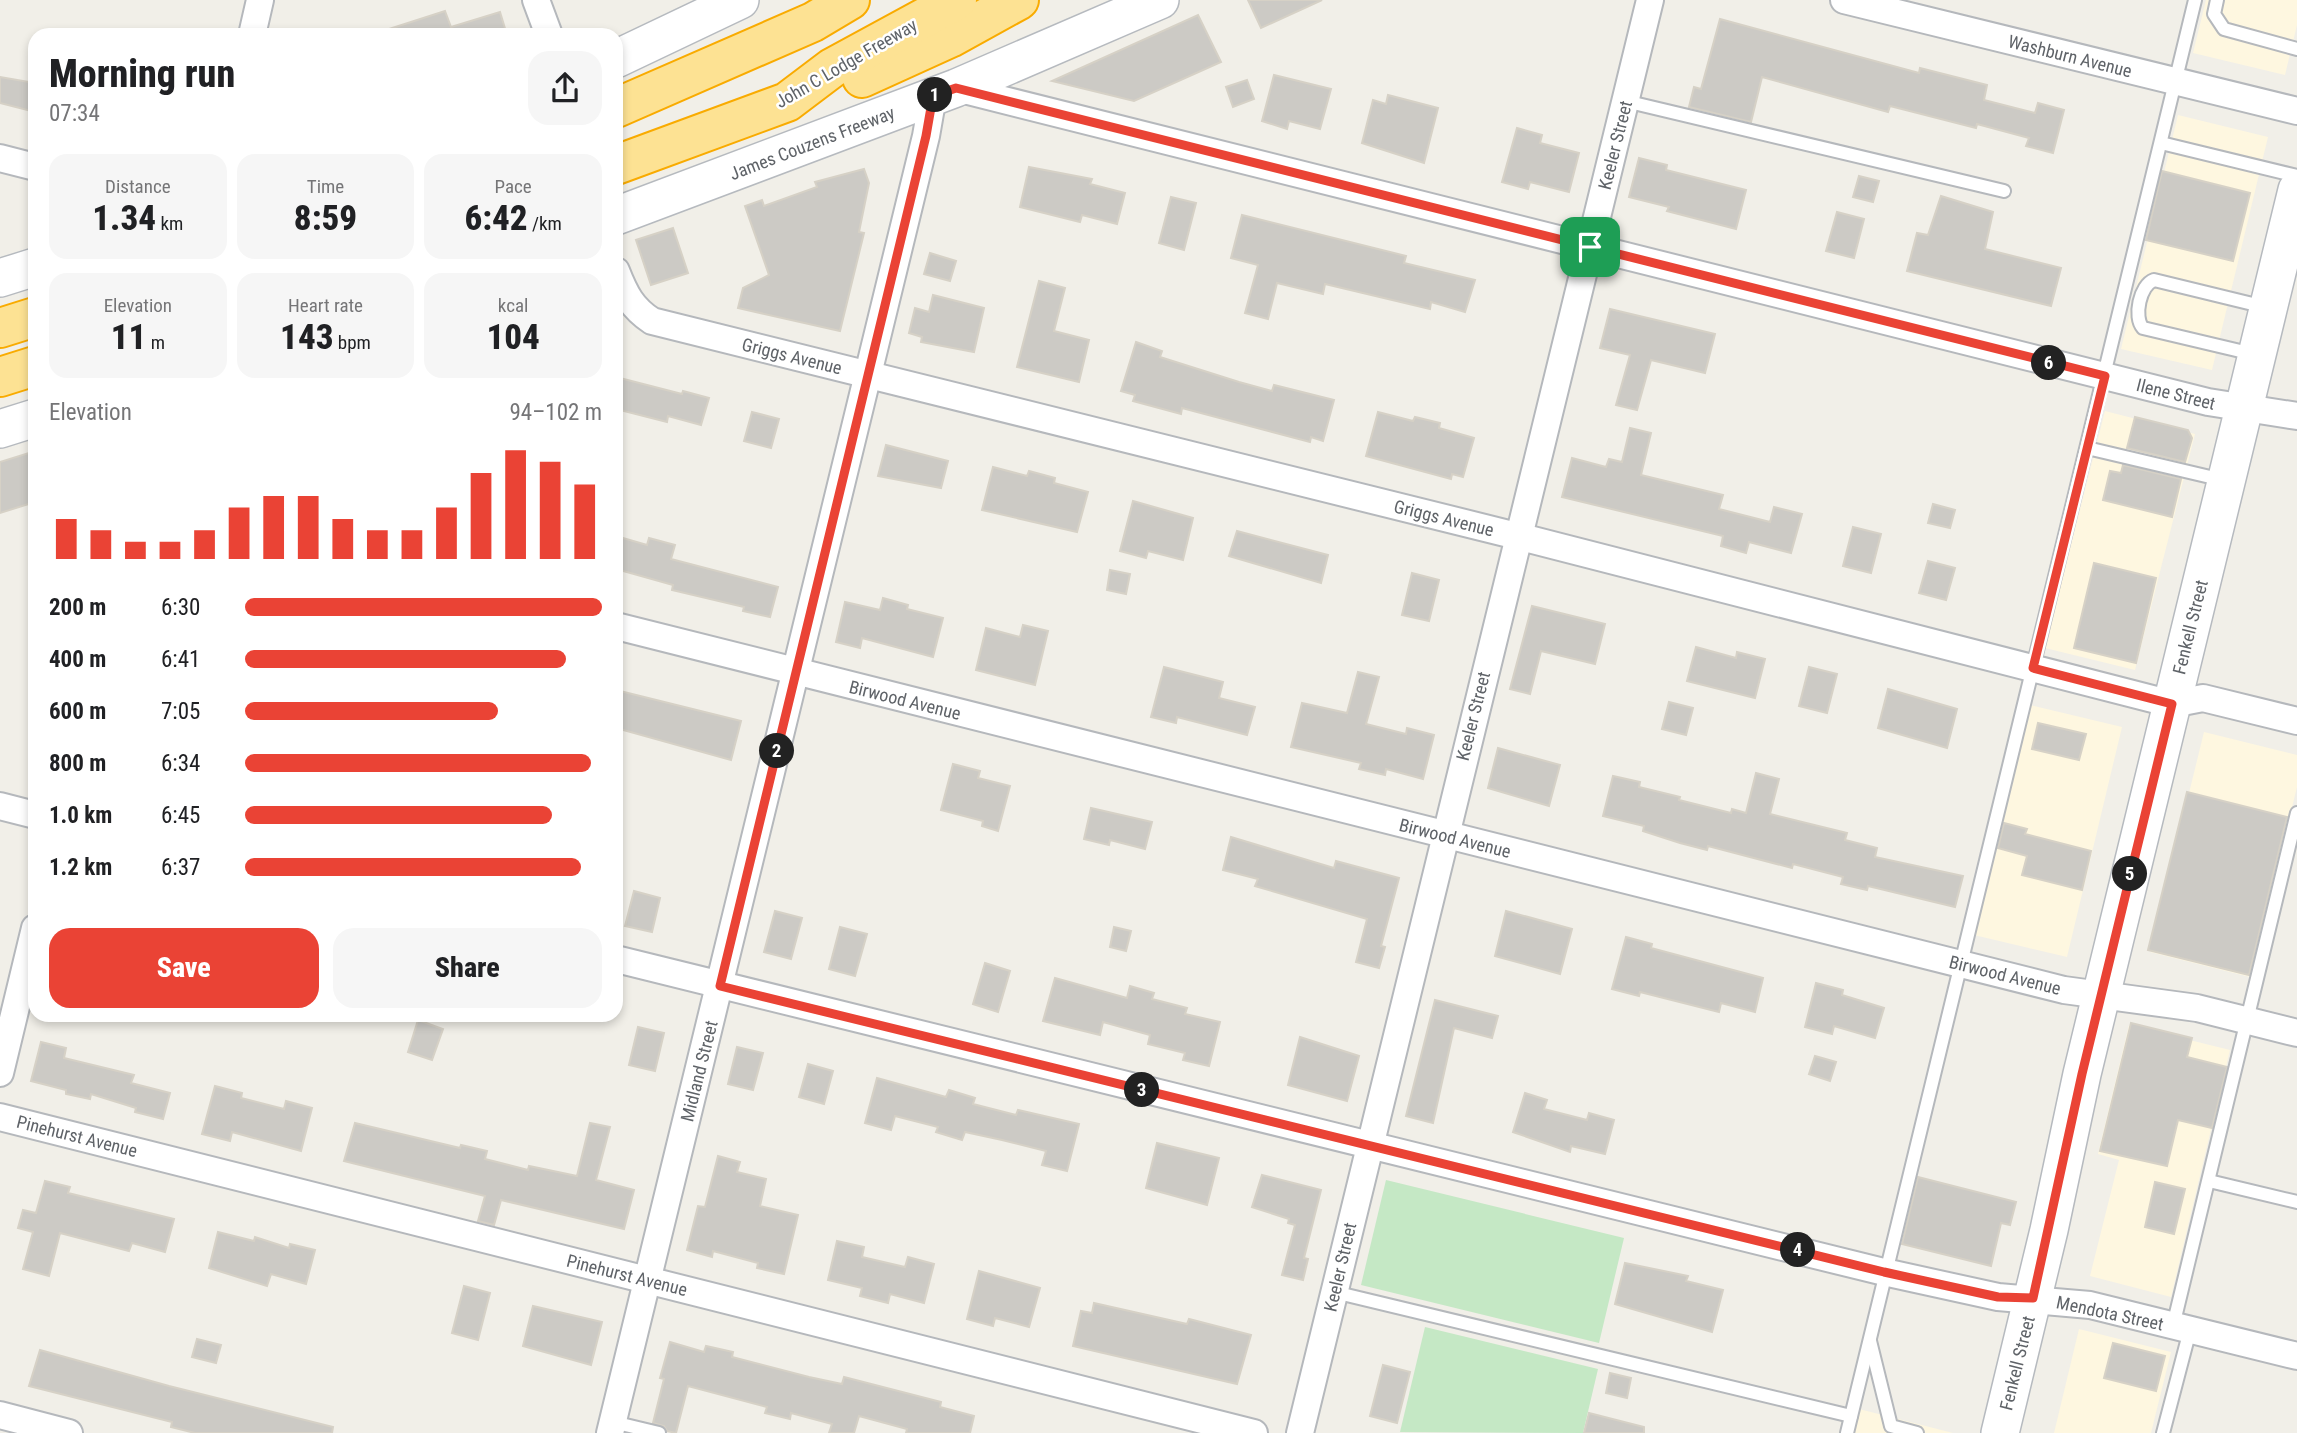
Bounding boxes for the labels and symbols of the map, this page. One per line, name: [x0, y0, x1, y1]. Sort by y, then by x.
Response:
street label: John C Lodge Freeway: [772, 14, 921, 112]
street label: Washburn Avenue: [2006, 30, 2134, 82]
pin: 1: [918, 78, 953, 112]
street label: Keeler Street: [1594, 98, 1636, 192]
street label: James Couzens Freeway: [726, 102, 898, 184]
pin: [1560, 217, 1620, 277]
street label: Griggs Avenue: [740, 333, 844, 379]
pin: 6: [2032, 346, 2066, 380]
street label: Ilene Street: [2134, 374, 2218, 414]
street label: Griggs Avenue: [1392, 495, 1496, 541]
street label: Fenkell Street: [2168, 578, 2212, 676]
street label: Keeler Street: [1452, 669, 1494, 763]
street label: Birwood Avenue: [847, 676, 963, 724]
pin: 2: [760, 734, 794, 768]
street label: Birwood Avenue: [1397, 814, 1513, 862]
pin: 5: [2112, 856, 2148, 892]
street label: Birwood Avenue: [1947, 951, 2063, 999]
street label: Midland Street: [676, 1018, 722, 1124]
pin: 3: [1124, 1072, 1160, 1108]
street label: Pinehurst Avenue: [14, 1111, 140, 1161]
street label: Keeler Street: [1320, 1220, 1360, 1314]
pin: 4: [1780, 1232, 1815, 1268]
street label: Pinehurst Avenue: [564, 1250, 690, 1300]
street label: Mendota Street: [2055, 1291, 2165, 1335]
street label: Fenkell Street: [1995, 1314, 2039, 1412]

